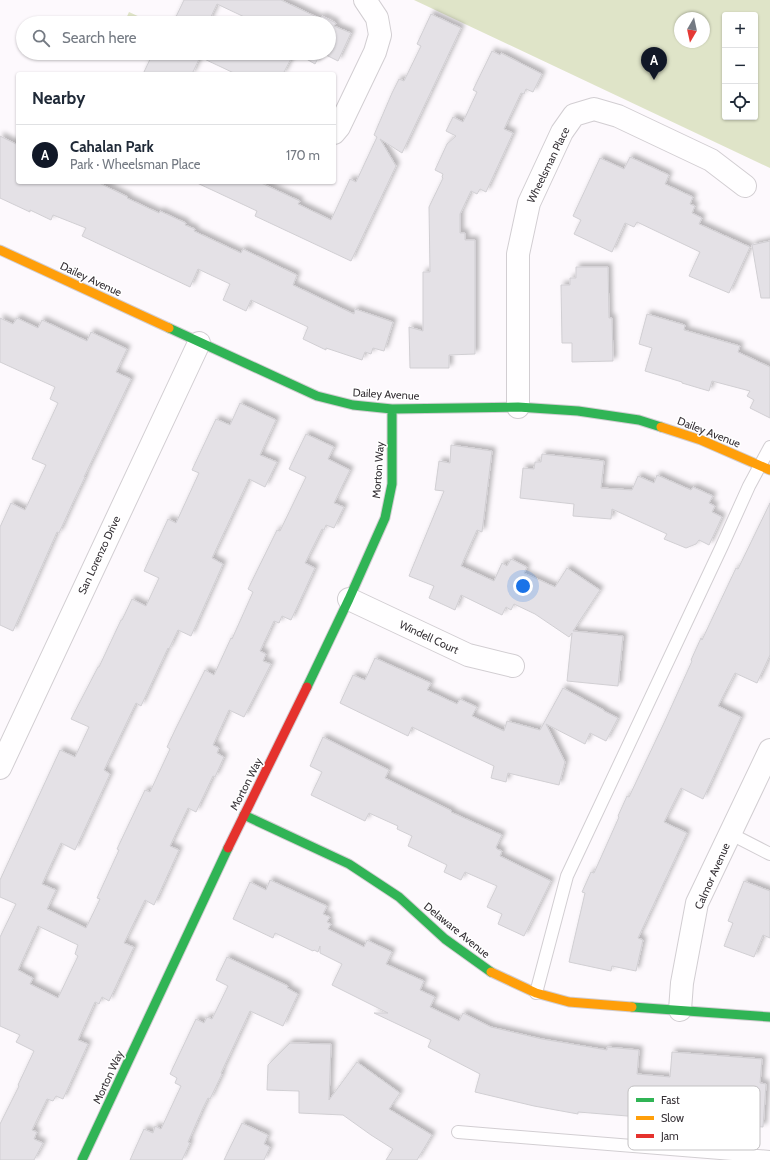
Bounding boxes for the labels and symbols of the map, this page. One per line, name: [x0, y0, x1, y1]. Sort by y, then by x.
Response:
north arrow: [674, 12, 710, 48]
pin: A: [641, 47, 667, 80]
street label: Wheelsman Place: [524, 124, 573, 205]
street label: Dailey Avenue: [58, 259, 124, 300]
street label: Dailey Avenue: [352, 385, 420, 403]
street label: Dailey Avenue: [675, 414, 743, 451]
street label: Morton Way: [369, 441, 387, 499]
street label: San Lorenzo Drive: [75, 513, 123, 597]
your location: [513, 576, 533, 596]
street label: Windell Court: [397, 617, 461, 657]
street label: Morton Way: [227, 755, 265, 813]
street label: Calmor Avenue: [691, 840, 733, 911]
street label: Delaware Avenue: [421, 899, 493, 961]
street label: Morton Way: [90, 1048, 127, 1106]
legend: [628, 1086, 760, 1150]
text: Fast: [661, 1093, 680, 1107]
text: Slow: [661, 1111, 684, 1125]
text: Jam: [660, 1129, 679, 1143]

